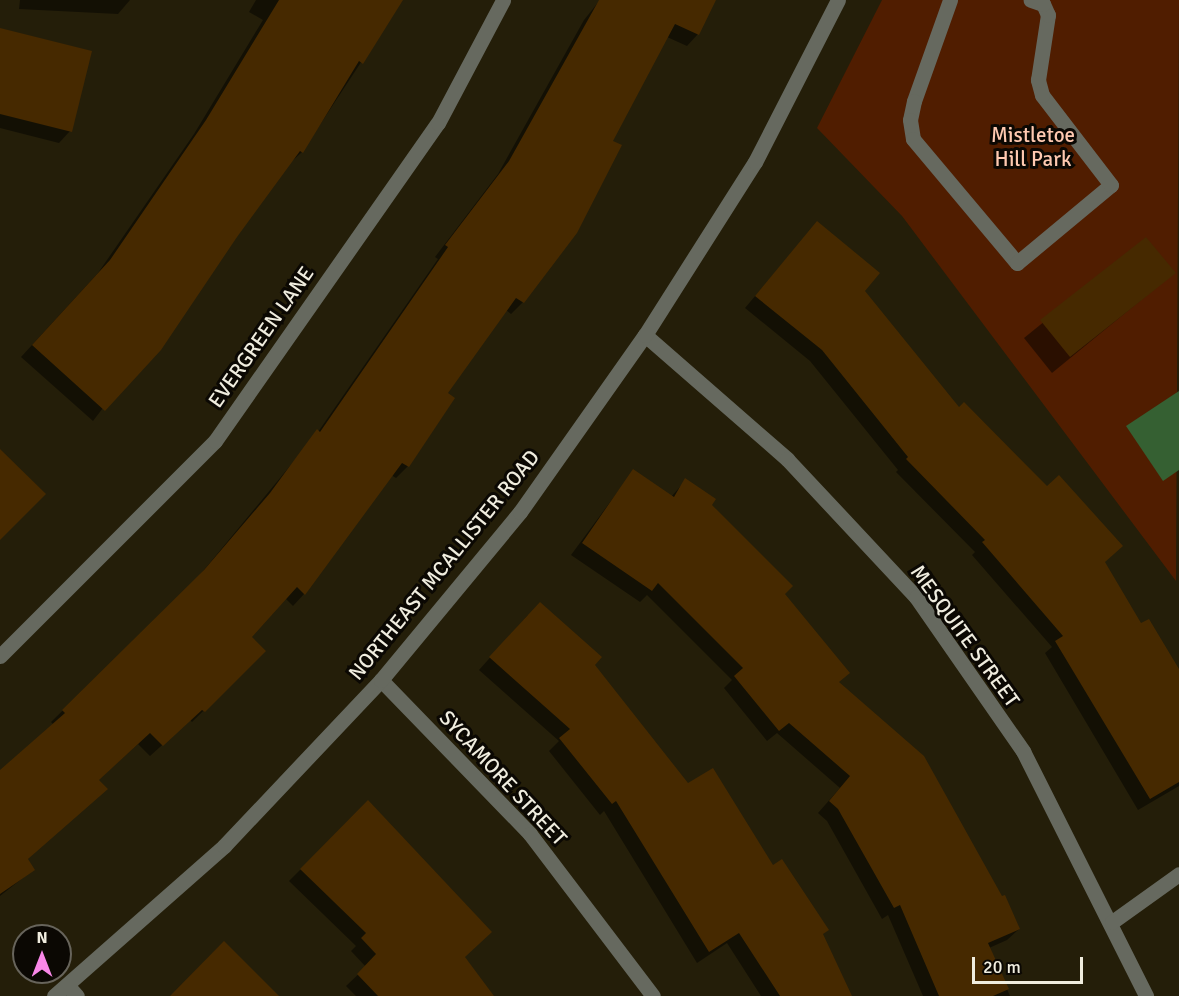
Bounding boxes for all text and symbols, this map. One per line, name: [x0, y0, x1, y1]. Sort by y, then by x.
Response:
park label: Mistletoe Hill Park: [991, 122, 1075, 172]
street label: EVERGREEN LANE: [203, 262, 319, 412]
street label: NORTHEAST MCALLISTER ROAD: [343, 445, 545, 685]
street label: MESQUITE STREET: [905, 560, 1025, 712]
street label: SYCAMORE STREET: [434, 705, 572, 851]
north arrow: [12, 924, 72, 984]
text: N: [36, 928, 48, 948]
scale bar: [975, 945, 1086, 983]
text: 20 m: [983, 956, 1021, 978]

